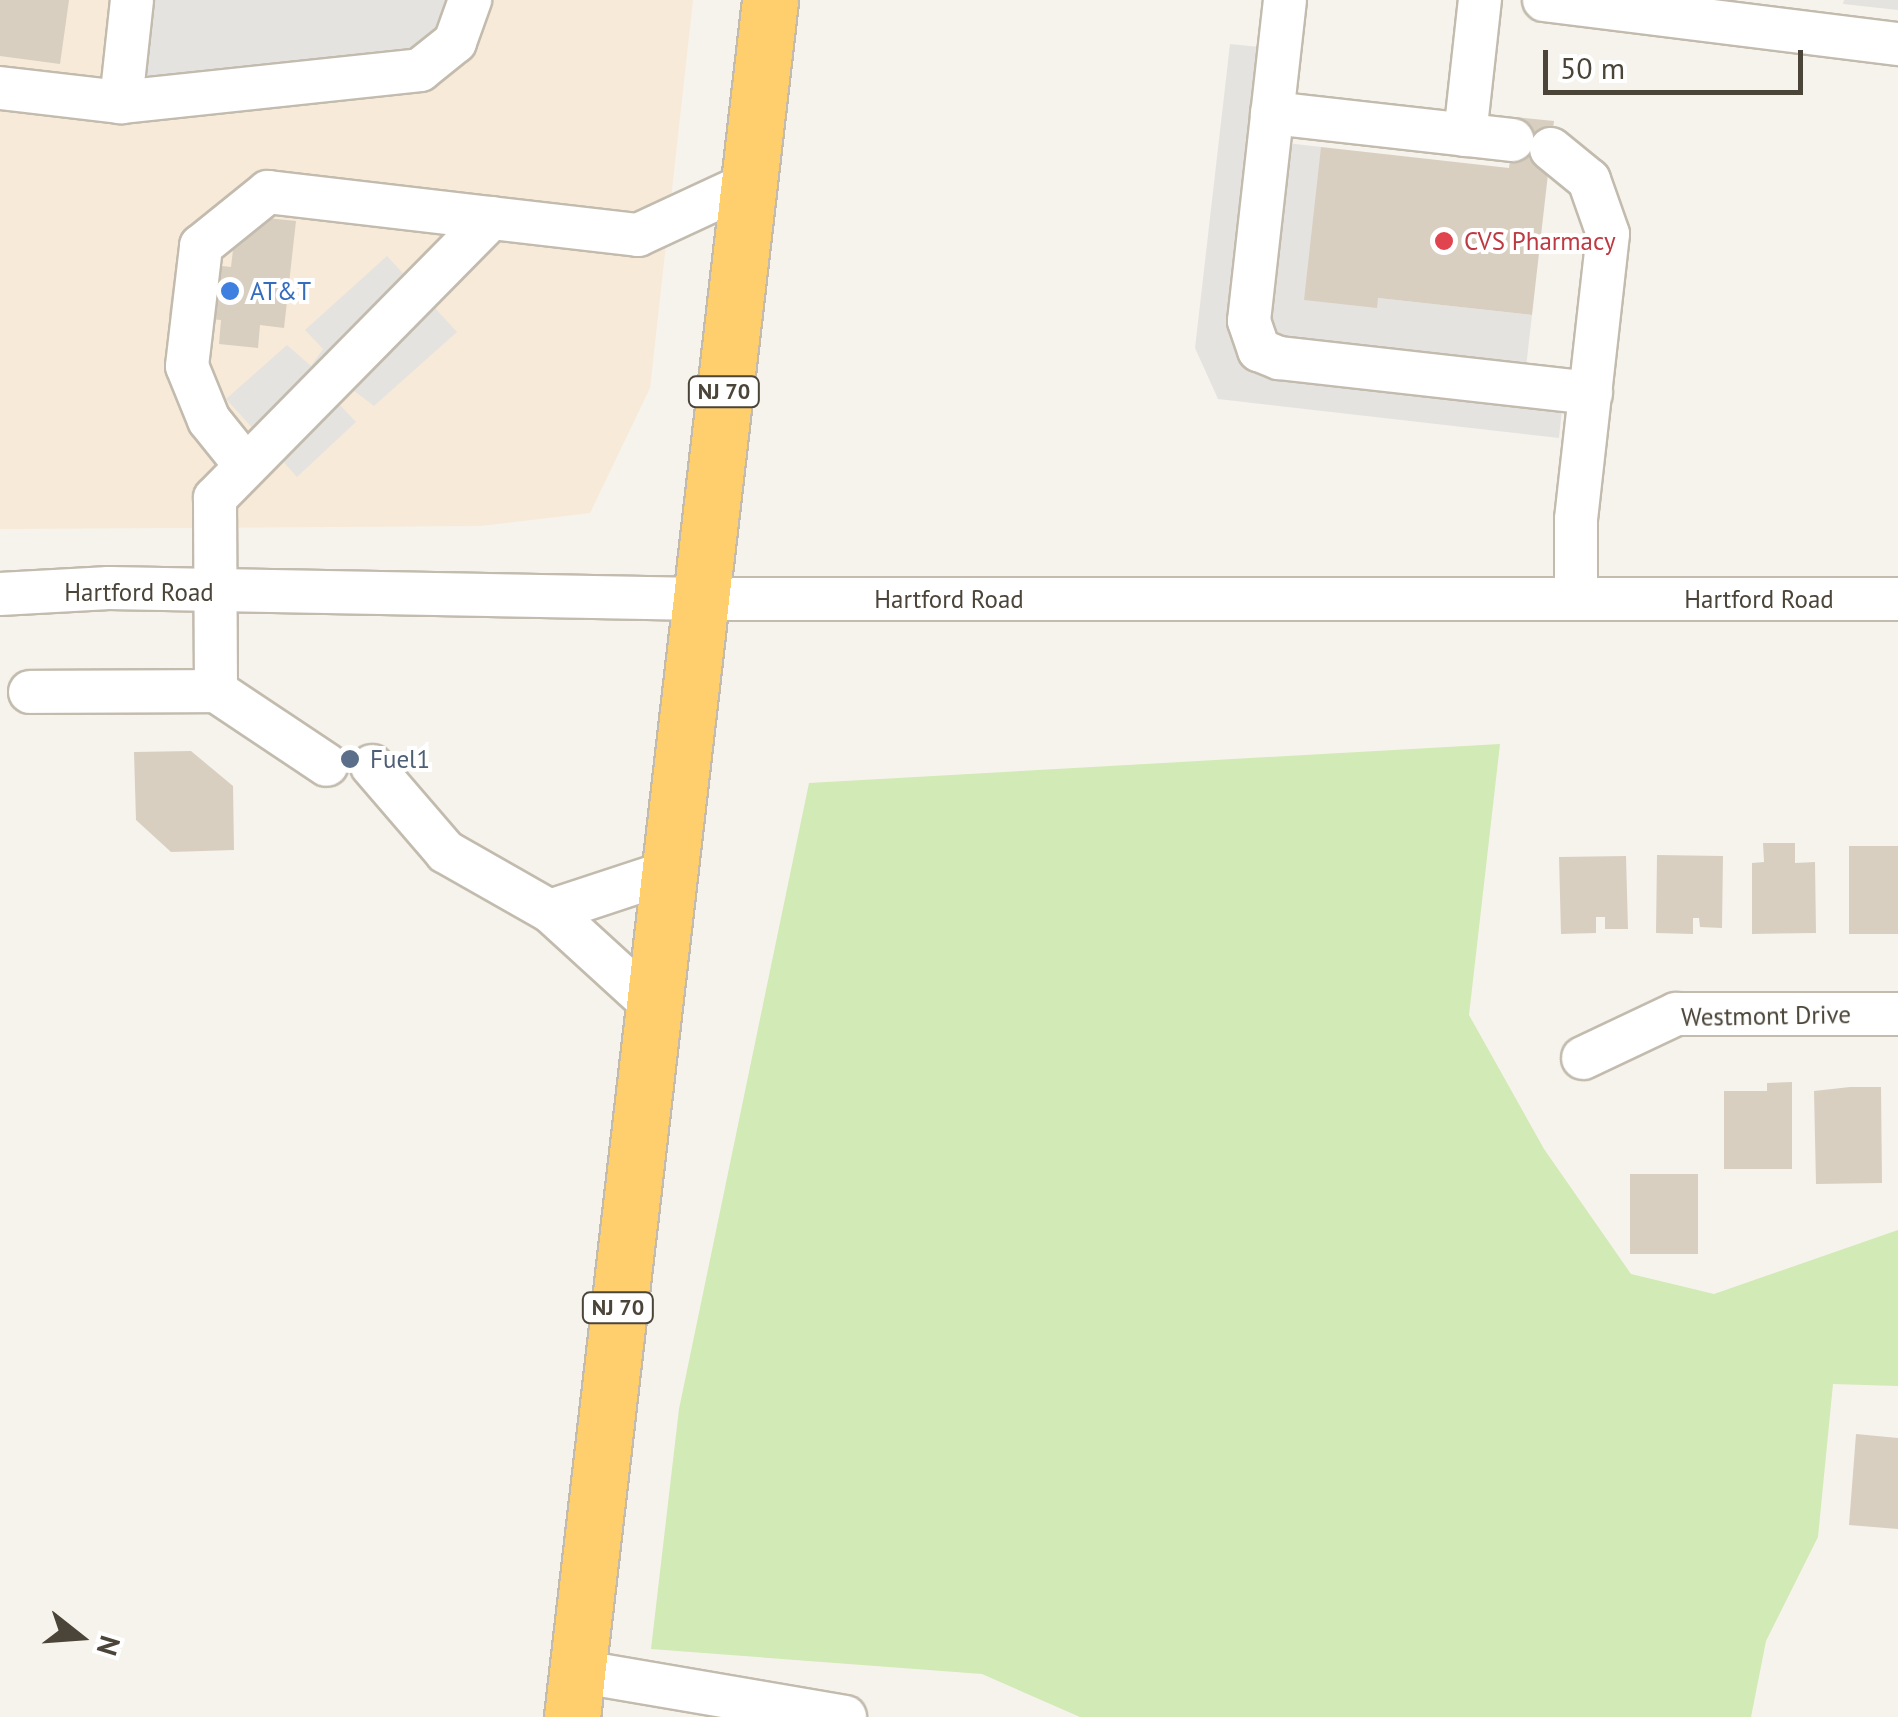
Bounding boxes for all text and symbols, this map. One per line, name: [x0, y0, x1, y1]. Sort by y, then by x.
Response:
scale bar: [1548, 30, 1808, 92]
text: 50 m: [1560, 48, 1625, 87]
place label: CVS Pharmacy: [1464, 226, 1616, 256]
marker: CVS Pharmacy: [1433, 230, 1455, 252]
place label: AT&T: [250, 276, 311, 306]
marker: AT&T: [219, 280, 241, 302]
road number: NJ 70: [686, 375, 762, 409]
street label: Hartford Road: [64, 577, 214, 607]
street label: Hartford Road: [874, 584, 1024, 614]
street label: Hartford Road: [1684, 584, 1834, 614]
place label: Fuel1: [370, 744, 430, 774]
marker: Fuel1: [339, 748, 361, 770]
street label: Westmont Drive: [1681, 1000, 1851, 1032]
road number: NJ 70: [580, 1291, 656, 1325]
north arrow: [30, 1587, 130, 1687]
text: N: [89, 1632, 130, 1660]

